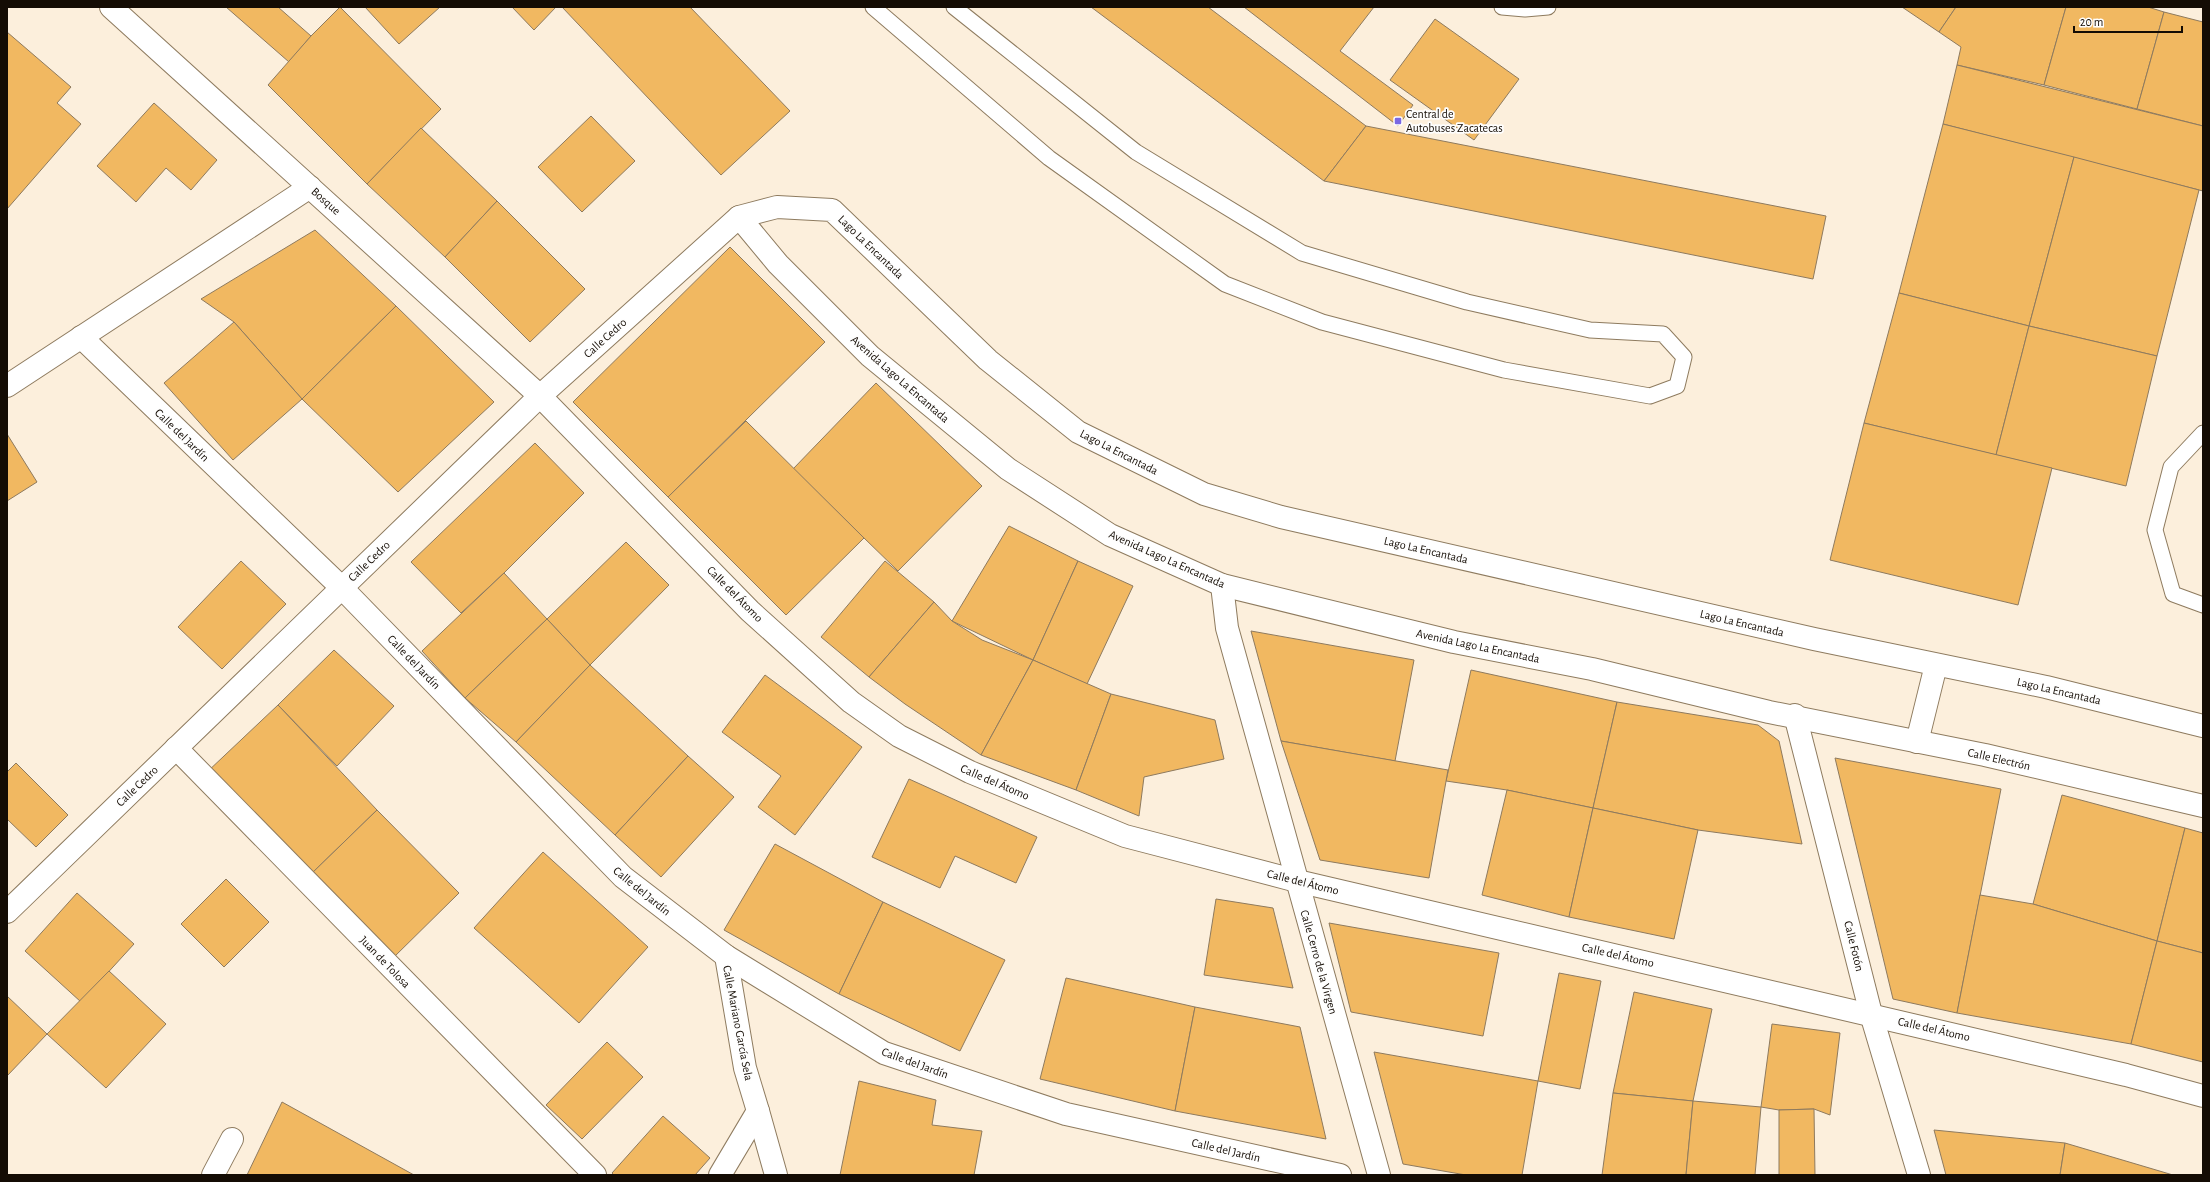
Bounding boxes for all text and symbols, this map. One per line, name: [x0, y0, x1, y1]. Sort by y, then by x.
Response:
scale bar: [2074, 8, 2182, 34]
text: 20 m: [2080, 16, 2103, 28]
place label: Central de Autobuses Zacatecas: [1406, 108, 1503, 134]
marker: Central de Autobuses Zacatecas: [1393, 116, 1403, 126]
street label: Bosque: [309, 185, 343, 217]
street label: Lago La Encantada: [836, 213, 906, 281]
street label: Calle Cedro: [581, 316, 629, 360]
street label: Avenida Lago La Encantada: [849, 333, 952, 425]
street label: Calle del Jardín: [153, 406, 211, 464]
street label: Lago La Encantada: [1078, 427, 1160, 477]
street label: Avenida Lago La Encantada: [1107, 528, 1227, 590]
street label: Lago La Encantada: [1383, 534, 1470, 566]
street label: Calle Cedro: [346, 538, 392, 584]
street label: Calle del Átomo: [705, 563, 766, 624]
street label: Lago La Encantada: [1699, 607, 1786, 639]
street label: Avenida Lago La Encantada: [1415, 627, 1541, 665]
street label: Calle del Jardín: [385, 633, 443, 691]
street label: Lago La Encantada: [2016, 675, 2103, 707]
street label: Calle Electrón: [1967, 746, 2031, 772]
street label: Calle del Átomo: [959, 761, 1032, 802]
street label: Calle Cedro: [114, 763, 160, 809]
street label: Calle del Jardín: [611, 864, 673, 918]
street label: Calle del Átomo: [1266, 866, 1340, 897]
street label: Calle Cerro de la Virgen: [1298, 909, 1340, 1015]
street label: Calle Fotón: [1842, 920, 1866, 972]
street label: Juan de Tolosa: [357, 934, 413, 991]
street label: Calle del Átomo: [1581, 940, 1656, 969]
street label: Calle Mariano García Sela: [721, 964, 755, 1082]
street label: Calle del Átomo: [1897, 1014, 1972, 1043]
street label: Calle del Jardín: [880, 1045, 950, 1081]
street label: Calle del Jardín: [1191, 1136, 1261, 1164]

